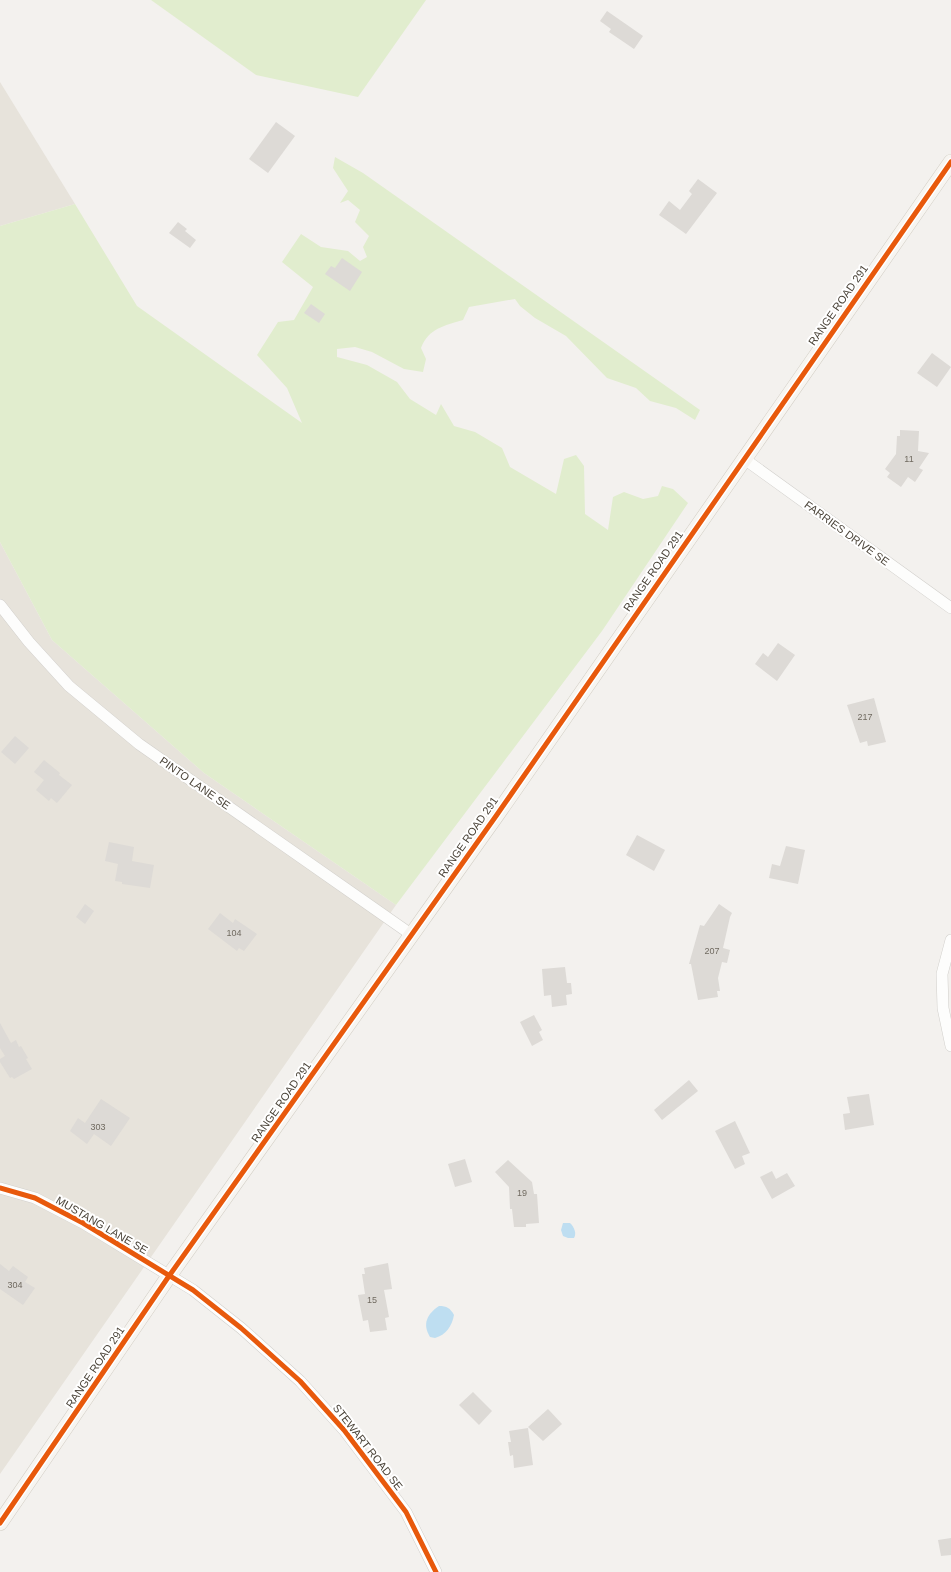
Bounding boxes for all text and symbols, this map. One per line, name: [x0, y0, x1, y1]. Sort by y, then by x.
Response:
street label: RANGE ROAD 291: [806, 262, 870, 348]
house number: 11: [904, 454, 914, 464]
street label: FARRIES DRIVE SE: [802, 498, 892, 568]
street label: RANGE ROAD 291: [621, 528, 685, 614]
house number: 217: [857, 712, 873, 722]
street label: PINTO LANE SE: [158, 754, 232, 812]
street label: RANGE ROAD 291: [436, 794, 500, 880]
house number: 104: [226, 928, 242, 938]
house number: 207: [704, 946, 720, 956]
street label: RANGE ROAD 291: [249, 1059, 313, 1145]
house number: 303: [90, 1122, 106, 1132]
house number: 19: [517, 1188, 527, 1198]
street label: MUSTANG LANE SE: [54, 1194, 150, 1256]
house number: 304: [7, 1280, 23, 1290]
house number: 15: [367, 1295, 377, 1305]
street label: RANGE ROAD 291: [63, 1324, 127, 1410]
street label: STEWART ROAD SE: [331, 1402, 405, 1492]

